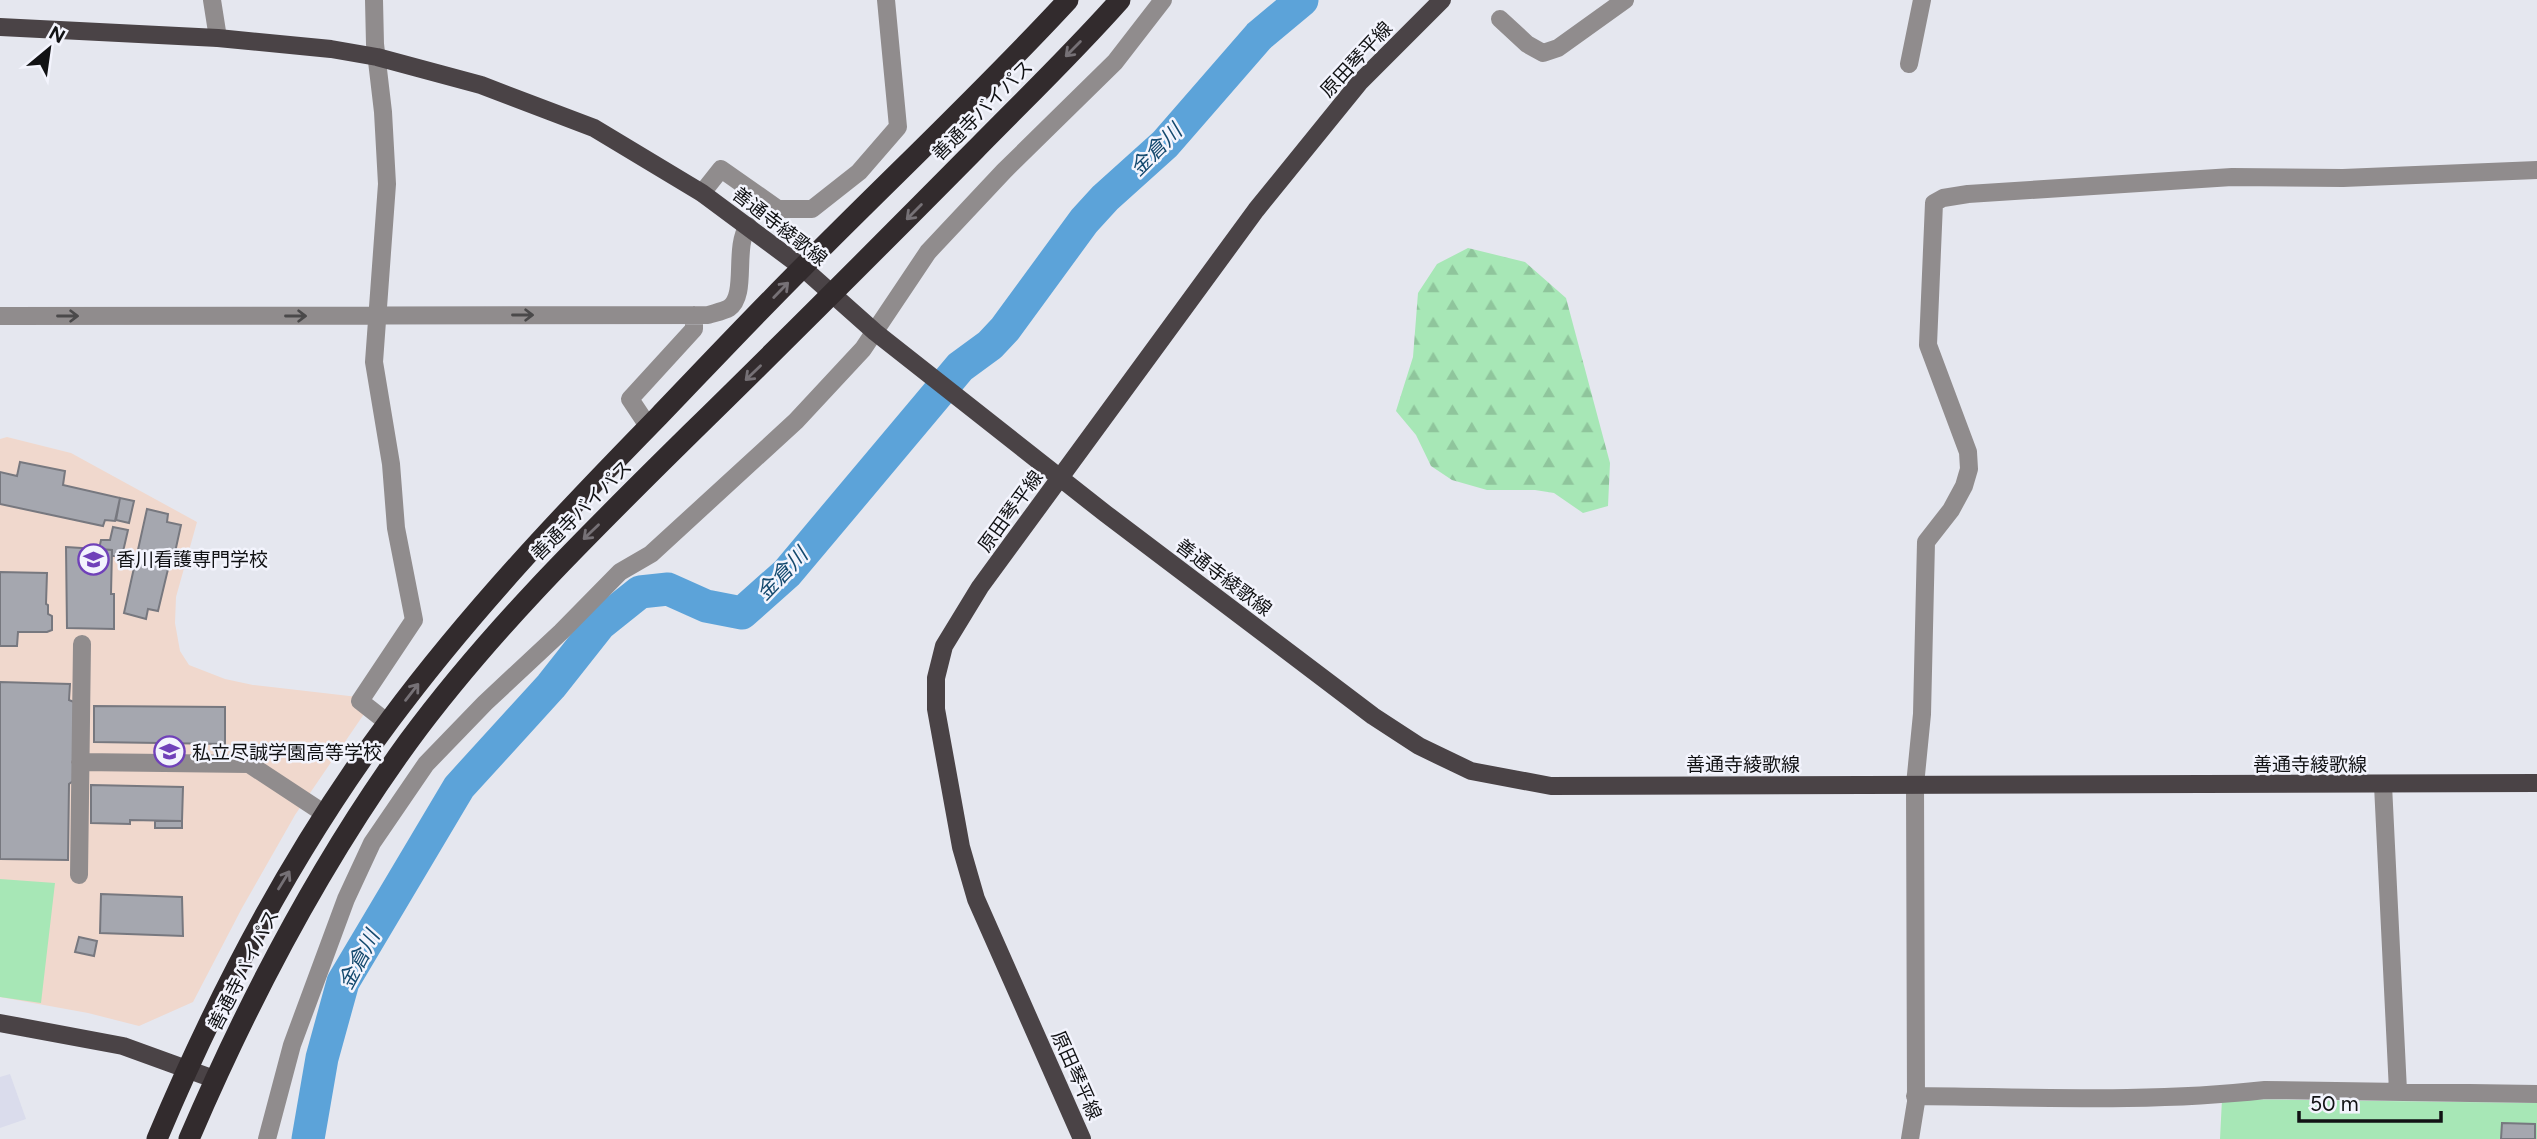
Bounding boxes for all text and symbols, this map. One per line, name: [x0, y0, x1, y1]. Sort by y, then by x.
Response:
north arrow: [14, 14, 84, 84]
street label: 原田琴平線: [1316, 17, 1397, 102]
text: N: [45, 21, 69, 48]
one-way arrow: [1065, 41, 1082, 58]
street label: 善通寺バイパス: [927, 55, 1037, 165]
water label: 金倉川: [1125, 117, 1188, 181]
street label: 善通寺綾歌線: [728, 182, 832, 271]
one-way arrow: [905, 203, 922, 220]
one-way arrow: [772, 282, 789, 299]
one-way arrow: [511, 308, 534, 322]
one-way arrow: [56, 309, 79, 323]
one-way arrow: [284, 309, 307, 323]
one-way arrow: [745, 364, 762, 381]
street label: 善通寺バイパス: [526, 455, 636, 565]
street label: 原田琴平線: [973, 466, 1048, 556]
one-way arrow: [582, 523, 599, 540]
street label: 善通寺綾歌線: [1171, 534, 1276, 621]
water label: 金倉川: [751, 541, 814, 605]
school or university icon: 香川看護専門学校: [76, 542, 110, 576]
place label: 香川看護専門学校: [116, 548, 268, 571]
one-way arrow: [404, 683, 419, 701]
school or university icon: 私立尽誠学園高等学校: [152, 735, 186, 769]
place label: 私立尽誠学園高等学校: [192, 741, 382, 764]
street label: 善通寺綾歌線: [1686, 753, 1800, 776]
street label: 善通寺綾歌線: [2253, 753, 2367, 776]
one-way arrow: [277, 870, 291, 890]
street label: 善通寺バイパス: [203, 906, 284, 1035]
water label: 金倉川: [333, 924, 385, 993]
street label: 原田琴平線: [1047, 1027, 1106, 1123]
scale bar: [2299, 1080, 2441, 1124]
text: 50 m: [2310, 1091, 2359, 1116]

